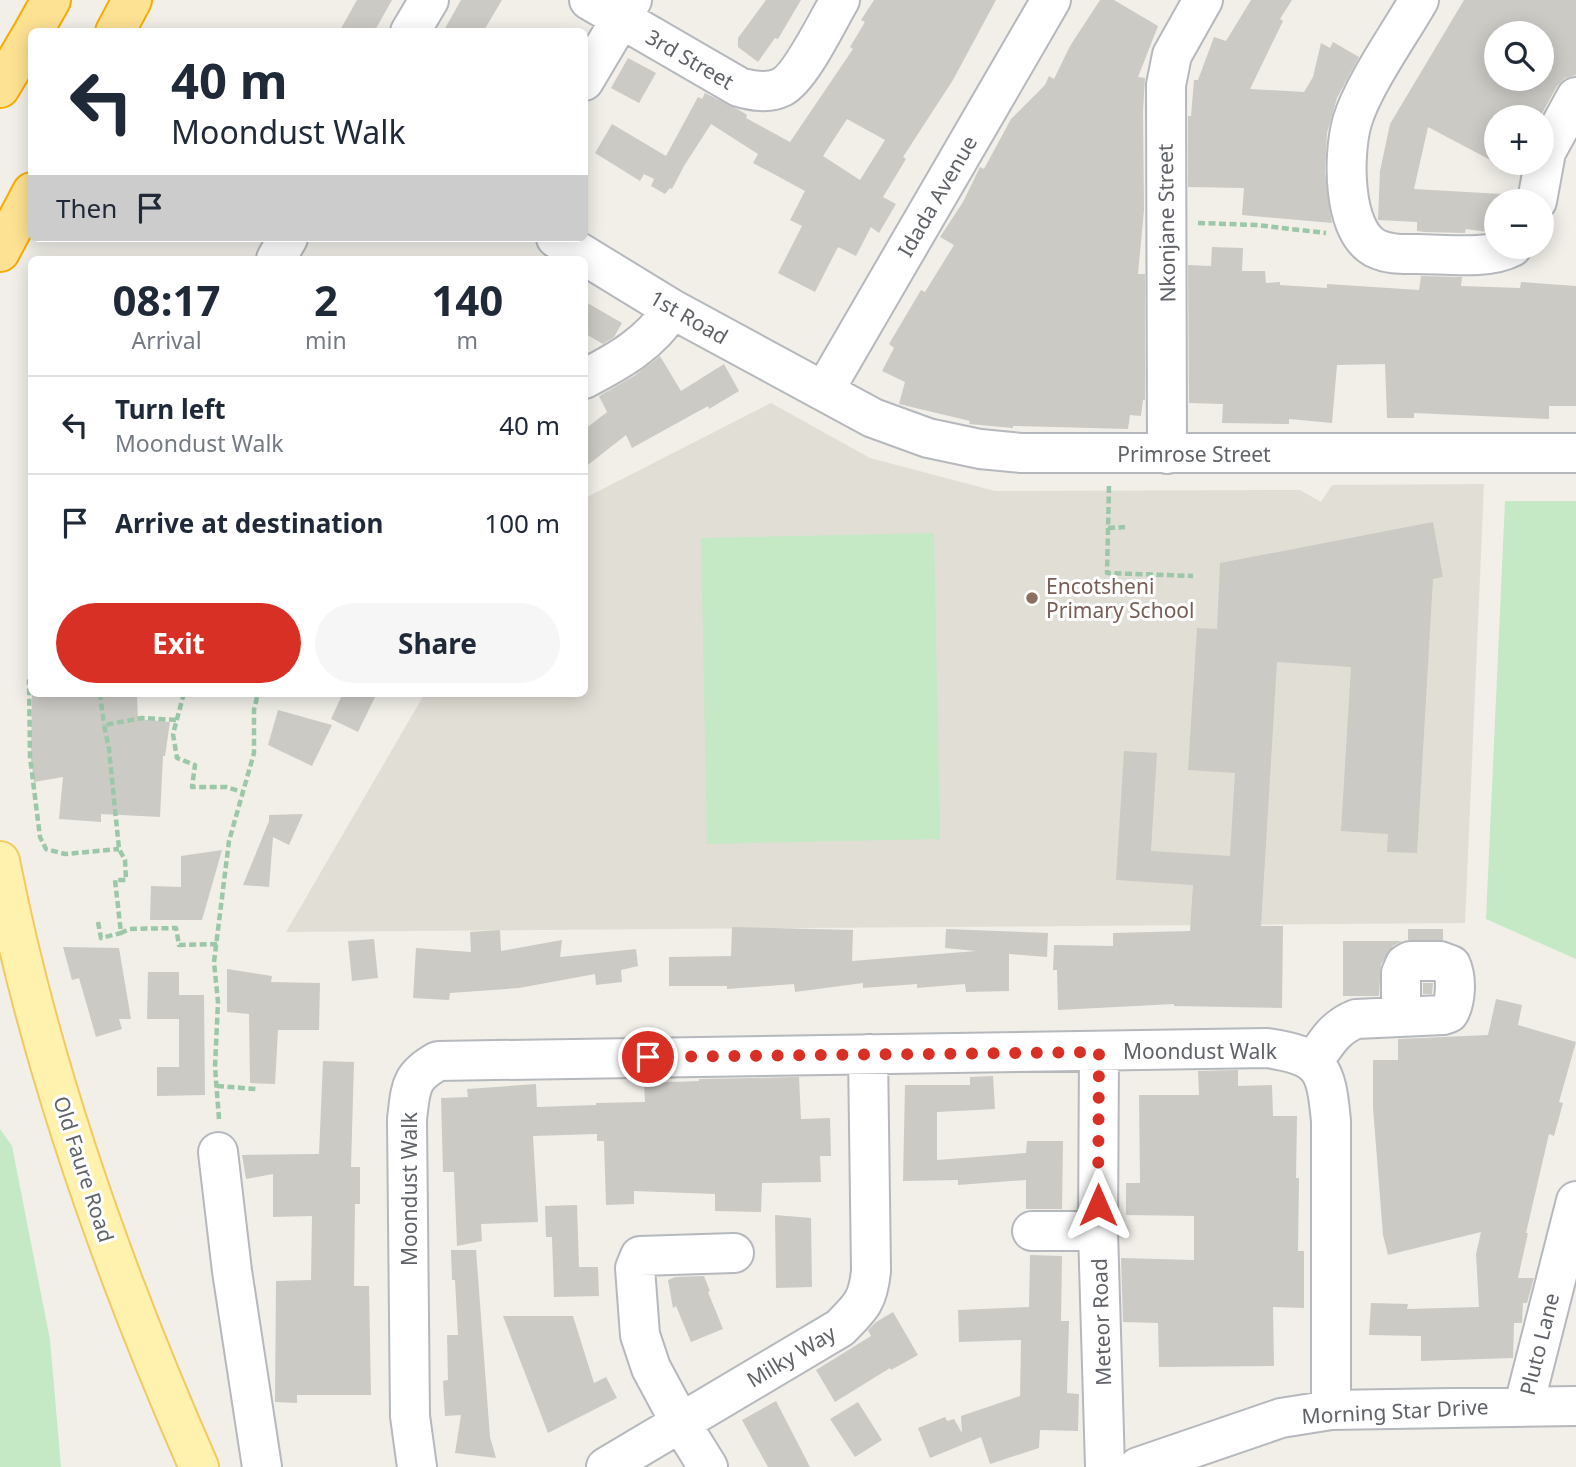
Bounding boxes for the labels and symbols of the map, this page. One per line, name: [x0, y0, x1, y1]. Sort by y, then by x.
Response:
street label: 3rd Street: [641, 23, 739, 96]
street label: Idada Avenue: [891, 130, 983, 262]
street label: Nkonjane Street: [1151, 143, 1181, 303]
street label: 1st Road: [645, 283, 733, 351]
street label: Primrose Street: [1117, 440, 1271, 468]
place label: Encotsheni Primary School: [1046, 572, 1194, 624]
marker: Encotsheni Primary School: [1024, 590, 1040, 606]
pin: [618, 1027, 678, 1087]
street label: Moondust Walk: [1123, 1037, 1278, 1065]
street label: Old Faure Road: [47, 1092, 121, 1246]
street label: Moondust Walk: [395, 1111, 423, 1266]
position arrow: [1061, 1168, 1135, 1242]
street label: Meteor Road: [1085, 1258, 1117, 1386]
street label: Pluto Lane: [1513, 1290, 1565, 1398]
street label: Milky Way: [741, 1318, 841, 1393]
street label: Morning Star Drive: [1301, 1392, 1489, 1430]

